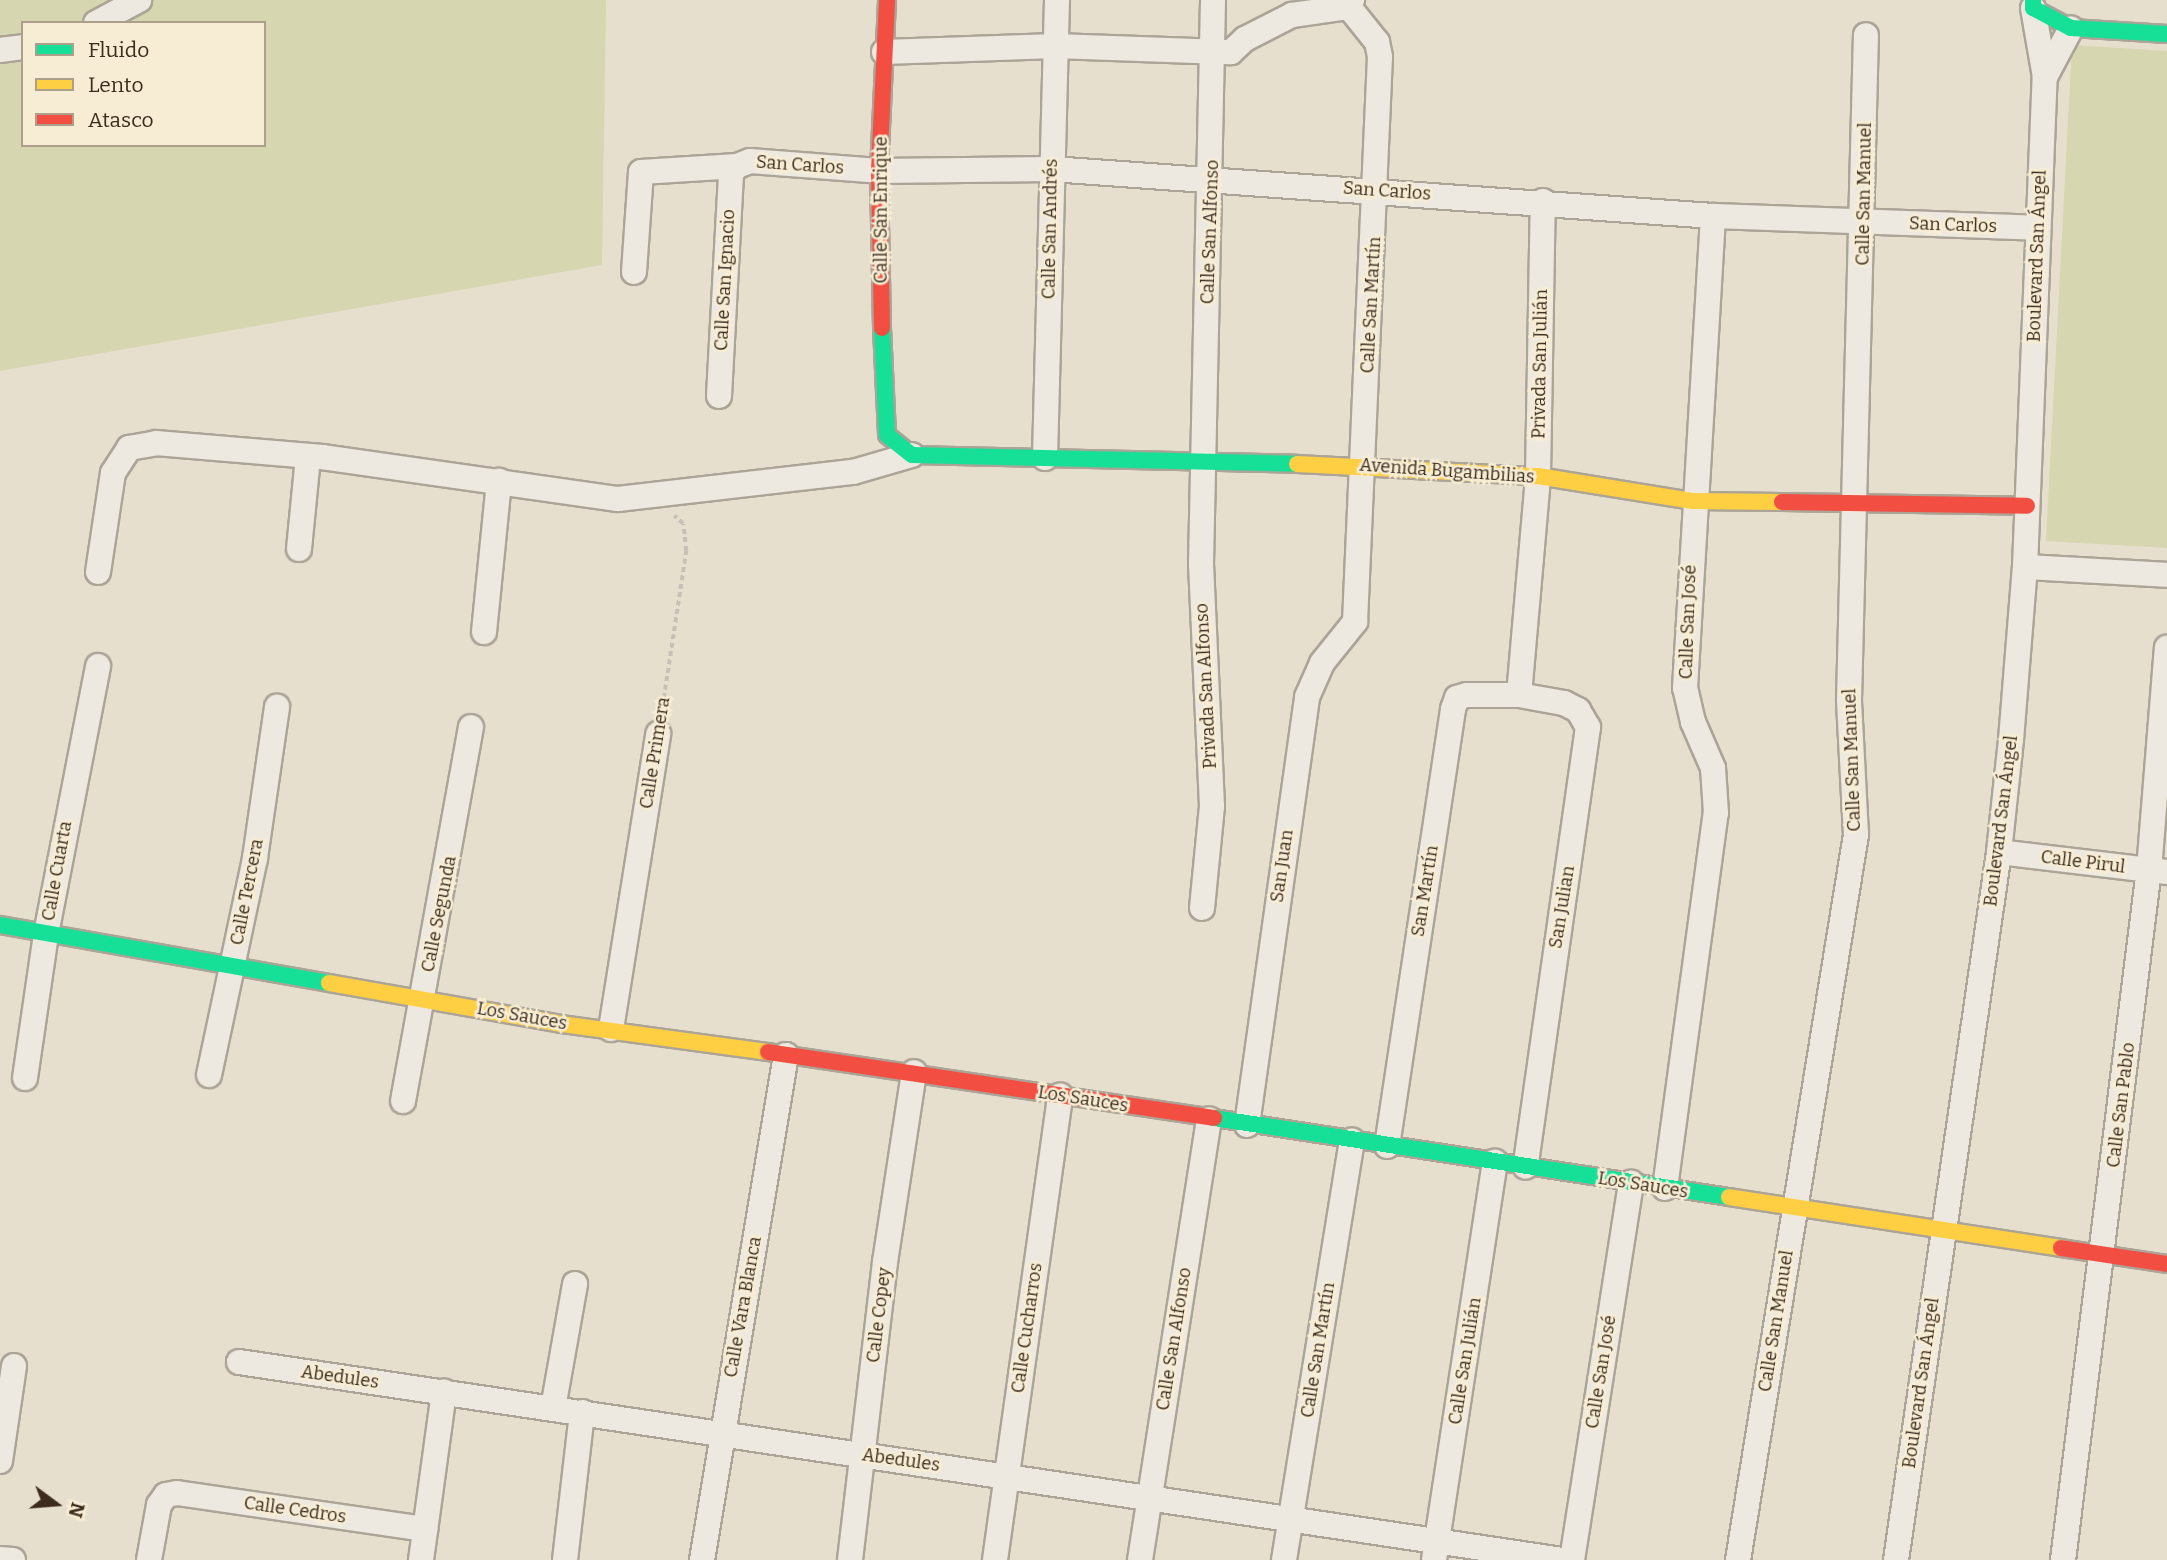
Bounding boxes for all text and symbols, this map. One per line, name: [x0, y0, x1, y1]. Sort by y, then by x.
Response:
legend: [21, 21, 266, 147]
text: Fluido: [88, 37, 149, 63]
text: Lento: [88, 72, 144, 98]
text: Atasco: [88, 107, 154, 133]
street label: Calle San Manuel: [1852, 122, 1876, 266]
street label: Calle San Enrique: [870, 137, 892, 283]
street label: San Carlos: [755, 151, 845, 179]
street label: Calle San Andrés: [1038, 159, 1062, 299]
street label: Calle San Alfonso: [1197, 159, 1223, 305]
street label: Boulevard San Ángel: [2023, 170, 2051, 342]
street label: San Carlos: [1342, 177, 1432, 205]
street label: Calle San Ignacio: [711, 209, 739, 351]
street label: San Carlos: [1909, 213, 1997, 237]
street label: Calle San Martín: [1357, 236, 1385, 374]
street label: Privada San Julián: [1528, 289, 1552, 439]
street label: Avenida Bugambilias: [1359, 454, 1535, 488]
street label: Calle San José: [1675, 564, 1701, 680]
street label: Privada San Alfonso: [1191, 603, 1221, 769]
street label: Calle San Manuel: [1839, 688, 1865, 832]
street label: Calle Primera: [636, 696, 674, 810]
street label: Boulevard San Ángel: [1980, 734, 2022, 908]
street label: Calle Cuarta: [38, 819, 76, 923]
street label: San Juan: [1266, 828, 1298, 904]
street label: Calle Tercera: [226, 837, 268, 947]
street label: San Martín: [1407, 844, 1443, 938]
street label: Calle Pirul: [2039, 846, 2127, 878]
street label: Calle Segunda: [417, 854, 461, 974]
street label: San Julian: [1545, 864, 1579, 950]
street label: Los Sauces: [475, 997, 569, 1035]
street label: Calle San Pablo: [2103, 1041, 2139, 1169]
street label: Los Sauces: [1036, 1081, 1130, 1117]
street label: Los Sauces: [1596, 1167, 1690, 1203]
street label: Calle Vara Blanca: [720, 1235, 766, 1379]
street label: Calle San Manuel: [1754, 1249, 1798, 1393]
street label: Calle Cucharros: [1007, 1261, 1047, 1395]
street label: Calle Copey: [862, 1266, 896, 1364]
street label: Calle San Alfonso: [1152, 1266, 1196, 1412]
street label: Calle San Martín: [1297, 1281, 1339, 1419]
street label: Calle San Julián: [1444, 1296, 1486, 1426]
street label: Boulevard San Ángel: [1898, 1296, 1944, 1470]
street label: Calle San José: [1581, 1314, 1621, 1430]
street label: Abedules: [300, 1361, 380, 1393]
street label: Abedules: [861, 1444, 941, 1476]
north arrow: [21, 1469, 91, 1539]
street label: Calle Cedros: [242, 1492, 348, 1528]
text: N: [64, 1500, 90, 1520]

